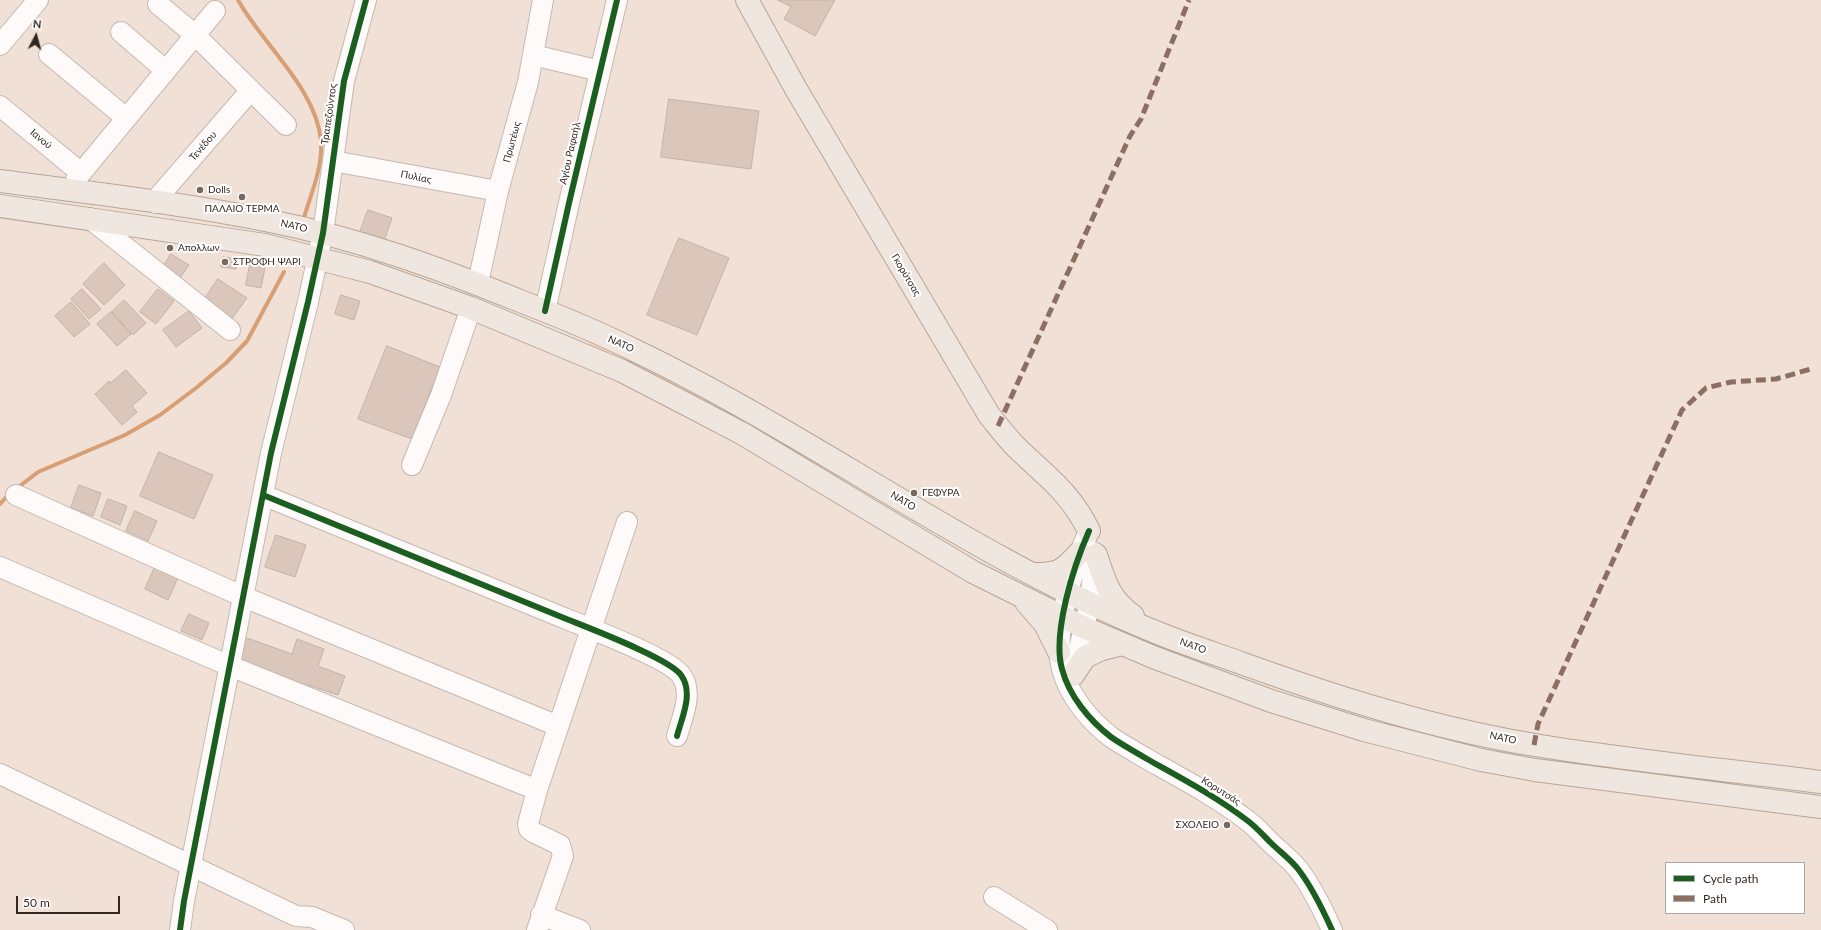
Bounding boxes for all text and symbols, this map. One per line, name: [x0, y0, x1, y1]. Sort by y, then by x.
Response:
north arrow: [16, 16, 56, 56]
text: N: [32, 17, 42, 30]
street label: Τραπεζούντος: [319, 83, 339, 145]
street label: Πρωτέως: [501, 120, 523, 164]
street label: Αγίου Ραφαήλ: [557, 120, 583, 186]
street label: Ιανού: [28, 126, 54, 152]
street label: Τενέδου: [187, 129, 219, 163]
street label: Πυλίας: [399, 168, 433, 186]
place label: Dolls: [208, 184, 230, 196]
marker: Dolls: [195, 185, 205, 195]
marker: ΠΑΛΑΙΟ ΤΕΡΜΑ: [237, 192, 247, 202]
place label: ΠΑΛΑΙΟ ΤΕΡΜΑ: [204, 203, 280, 215]
street label: ΝΑΤΟ: [279, 217, 309, 235]
place label: Απολλων: [178, 242, 220, 254]
marker: Απολλων: [165, 243, 175, 253]
street label: Γκορύτσας: [889, 252, 923, 298]
place label: ΣΤΡΟΦΗ ΨΑΡΙ: [233, 256, 301, 268]
marker: ΣΤΡΟΦΗ ΨΑΡΙ: [220, 257, 230, 267]
street label: ΝΑΤΟ: [606, 333, 636, 355]
place label: ΓΕΦΥΡΑ: [922, 487, 960, 499]
marker: ΓΕΦΥΡΑ: [909, 488, 919, 498]
street label: ΝΑΤΟ: [888, 489, 918, 513]
street label: ΝΑΤΟ: [1178, 636, 1208, 656]
street label: ΝΑΤΟ: [1488, 729, 1518, 747]
street label: Κορυτσάς: [1199, 774, 1243, 808]
place label: ΣΧΟΛΕΙΟ: [1176, 819, 1219, 831]
marker: ΣΧΟΛΕΙΟ: [1222, 820, 1232, 830]
legend: [1665, 862, 1805, 914]
text: Cycle path: [1703, 871, 1758, 886]
scale bar: [18, 888, 122, 914]
text: Path: [1703, 891, 1727, 906]
text: 50 m: [23, 895, 50, 910]

